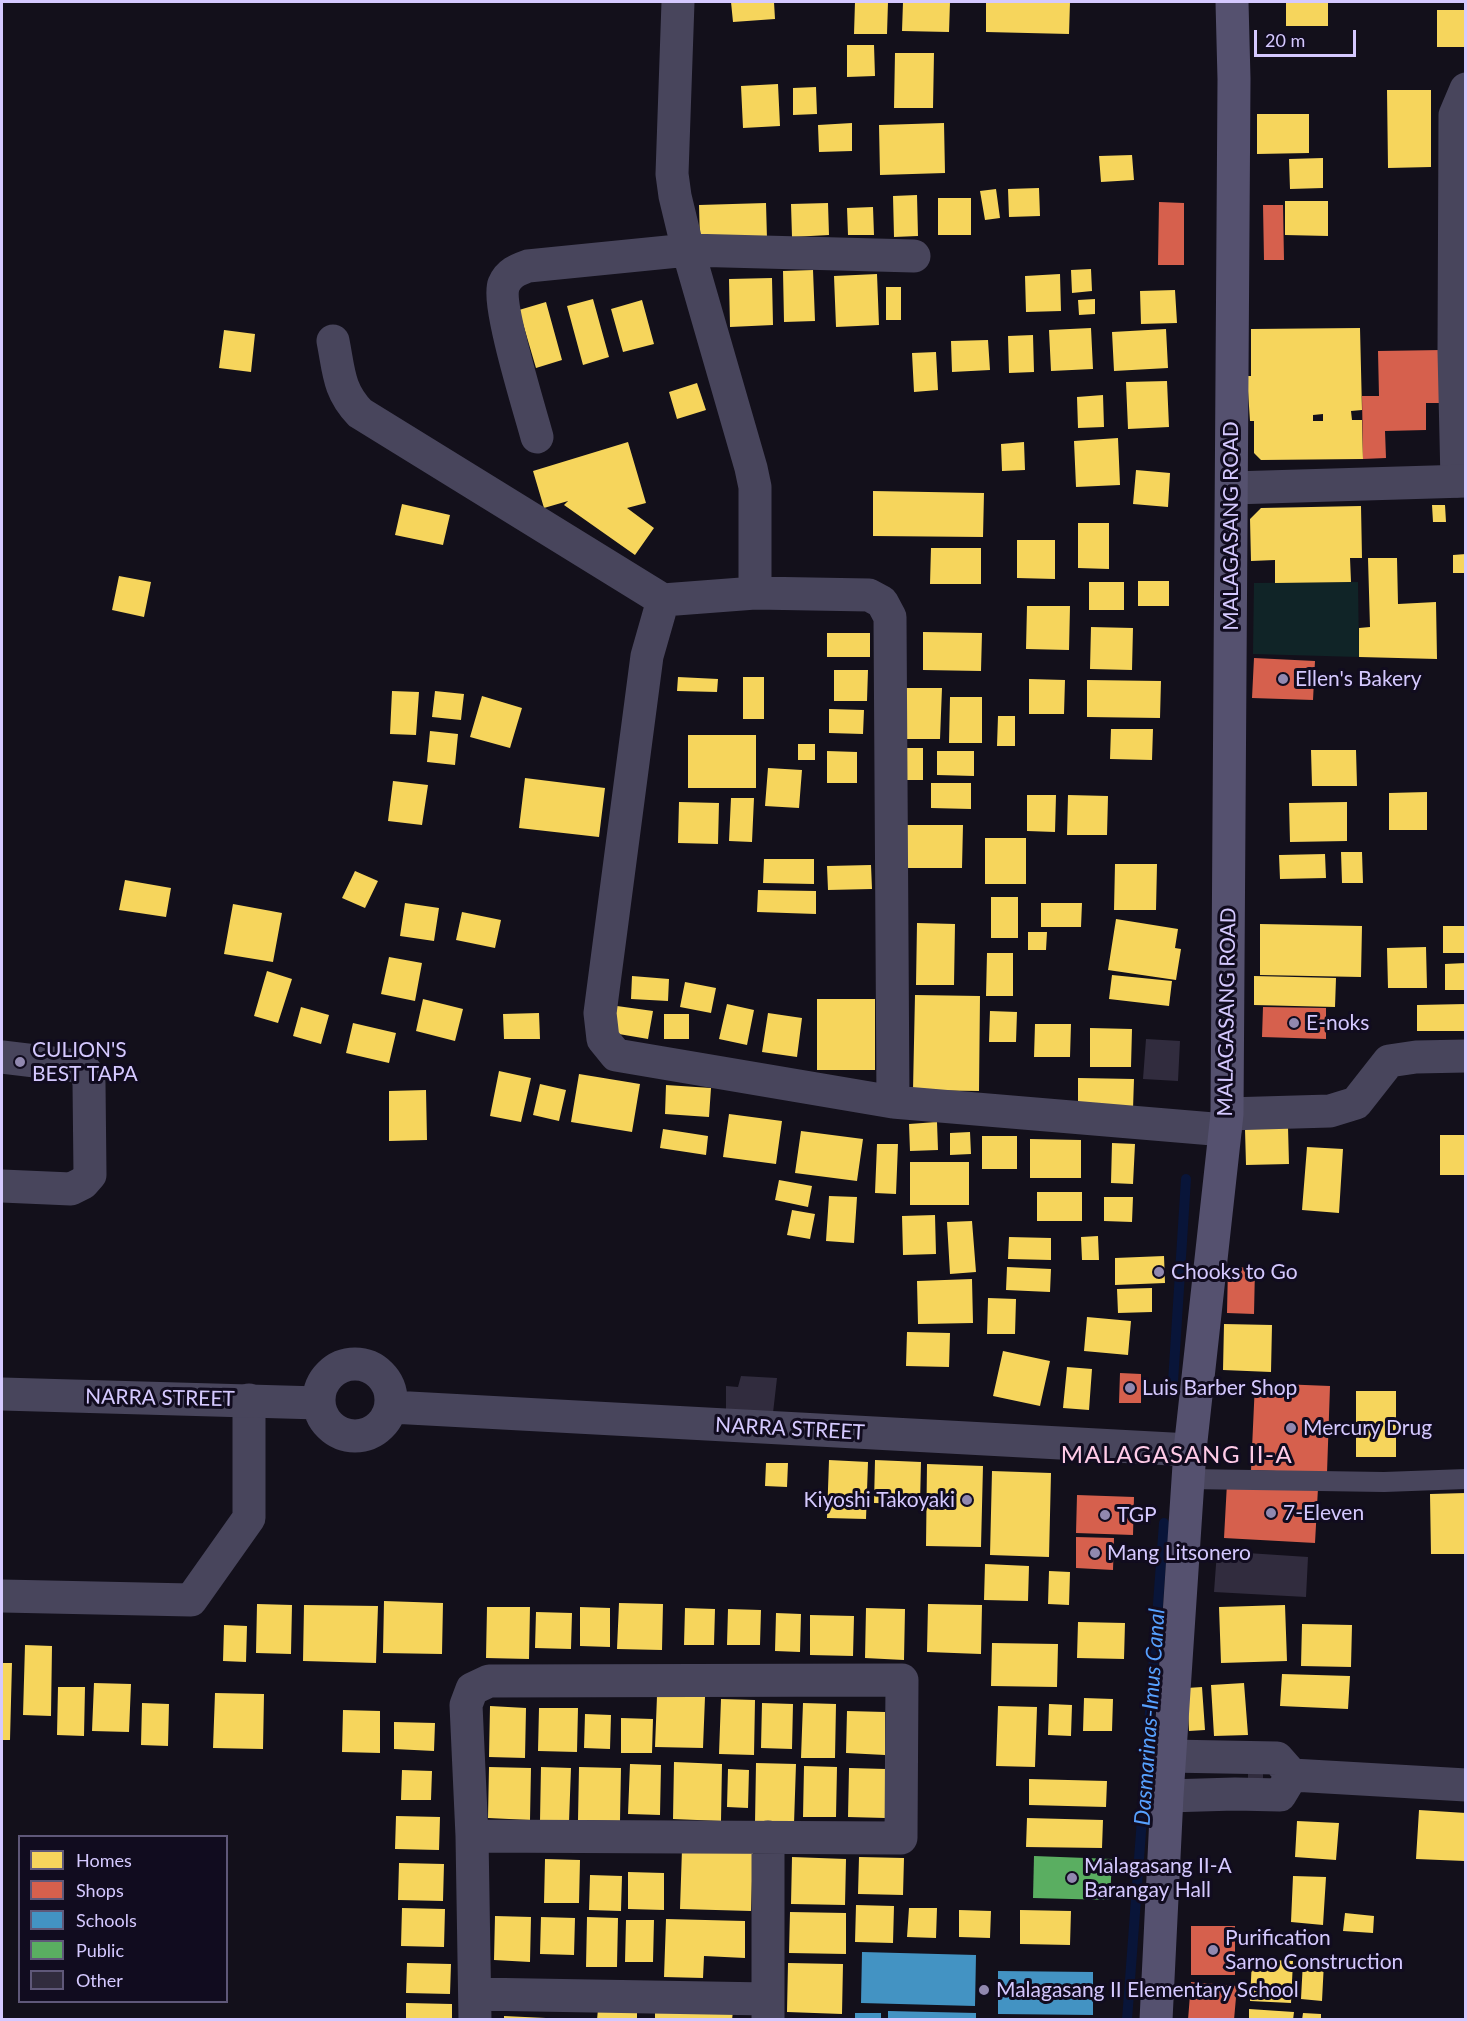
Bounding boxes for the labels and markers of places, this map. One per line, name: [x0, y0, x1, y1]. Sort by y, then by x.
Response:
place label: Ellen's Bakery: [1295, 666, 1422, 692]
marker: Ellen's Bakery: [1276, 672, 1290, 686]
place label: E-noks: [1306, 1010, 1369, 1036]
marker: E-noks: [1287, 1016, 1301, 1030]
place label: CULION'S BEST TAPA: [32, 1037, 138, 1087]
marker: CULION'S BEST TAPA: [13, 1055, 27, 1069]
place label: Chooks to Go: [1171, 1259, 1298, 1285]
marker: Chooks to Go: [1152, 1265, 1166, 1279]
place label: Luis Barber Shop: [1142, 1375, 1297, 1401]
marker: Luis Barber Shop: [1123, 1381, 1137, 1395]
place label: Mercury Drug: [1303, 1415, 1432, 1441]
marker: Mercury Drug: [1284, 1421, 1298, 1435]
place label: Kiyoshi Takoyaki: [804, 1487, 955, 1513]
marker: Kiyoshi Takoyaki: [960, 1493, 974, 1507]
place label: 7-Eleven: [1283, 1500, 1364, 1526]
place label: TGP: [1117, 1502, 1157, 1528]
marker: 7-Eleven: [1264, 1506, 1278, 1520]
marker: TGP: [1098, 1508, 1112, 1522]
place label: Mang Litsonero: [1107, 1540, 1251, 1566]
marker: Mang Litsonero: [1088, 1546, 1102, 1560]
place label: Malagasang II-A Barangay Hall: [1084, 1853, 1232, 1903]
marker: Malagasang II-A Barangay Hall: [1065, 1871, 1079, 1885]
place label: Purification Sarno Construction: [1225, 1925, 1403, 1975]
marker: Purification Sarno Construction: [1206, 1943, 1220, 1957]
place label: Malagasang II Elementary School: [996, 1977, 1299, 2003]
marker: Malagasang II Elementary School: [977, 1983, 991, 1997]

